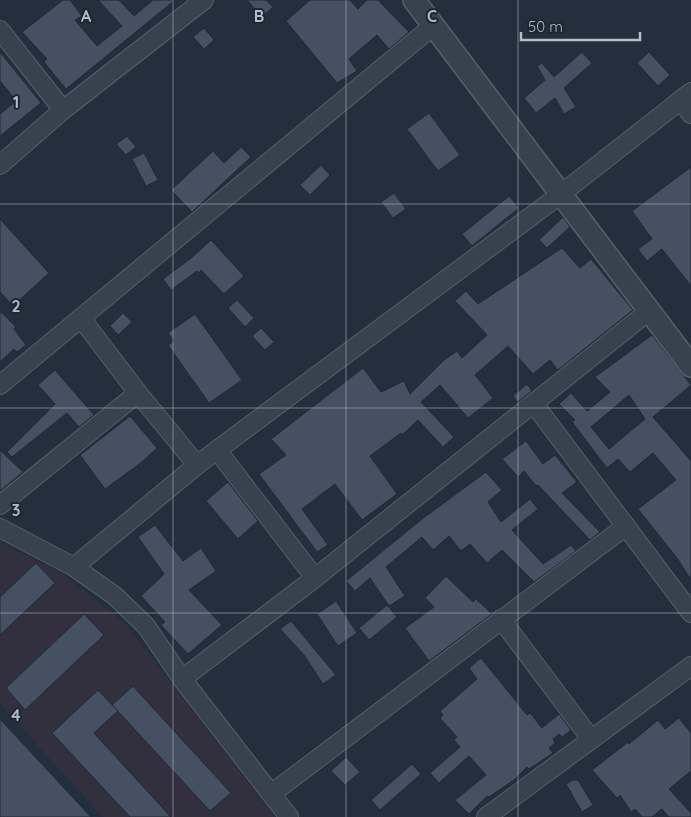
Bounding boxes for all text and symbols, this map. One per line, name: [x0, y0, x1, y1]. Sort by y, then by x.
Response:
text: A: [81, 6, 92, 26]
text: B: [254, 6, 264, 26]
text: C: [427, 6, 437, 26]
scale bar: [521, 10, 640, 42]
text: 50 m: [528, 17, 563, 36]
text: 1: [13, 92, 19, 112]
text: 2: [11, 296, 21, 316]
text: 3: [12, 500, 20, 520]
text: 4: [11, 705, 21, 725]

